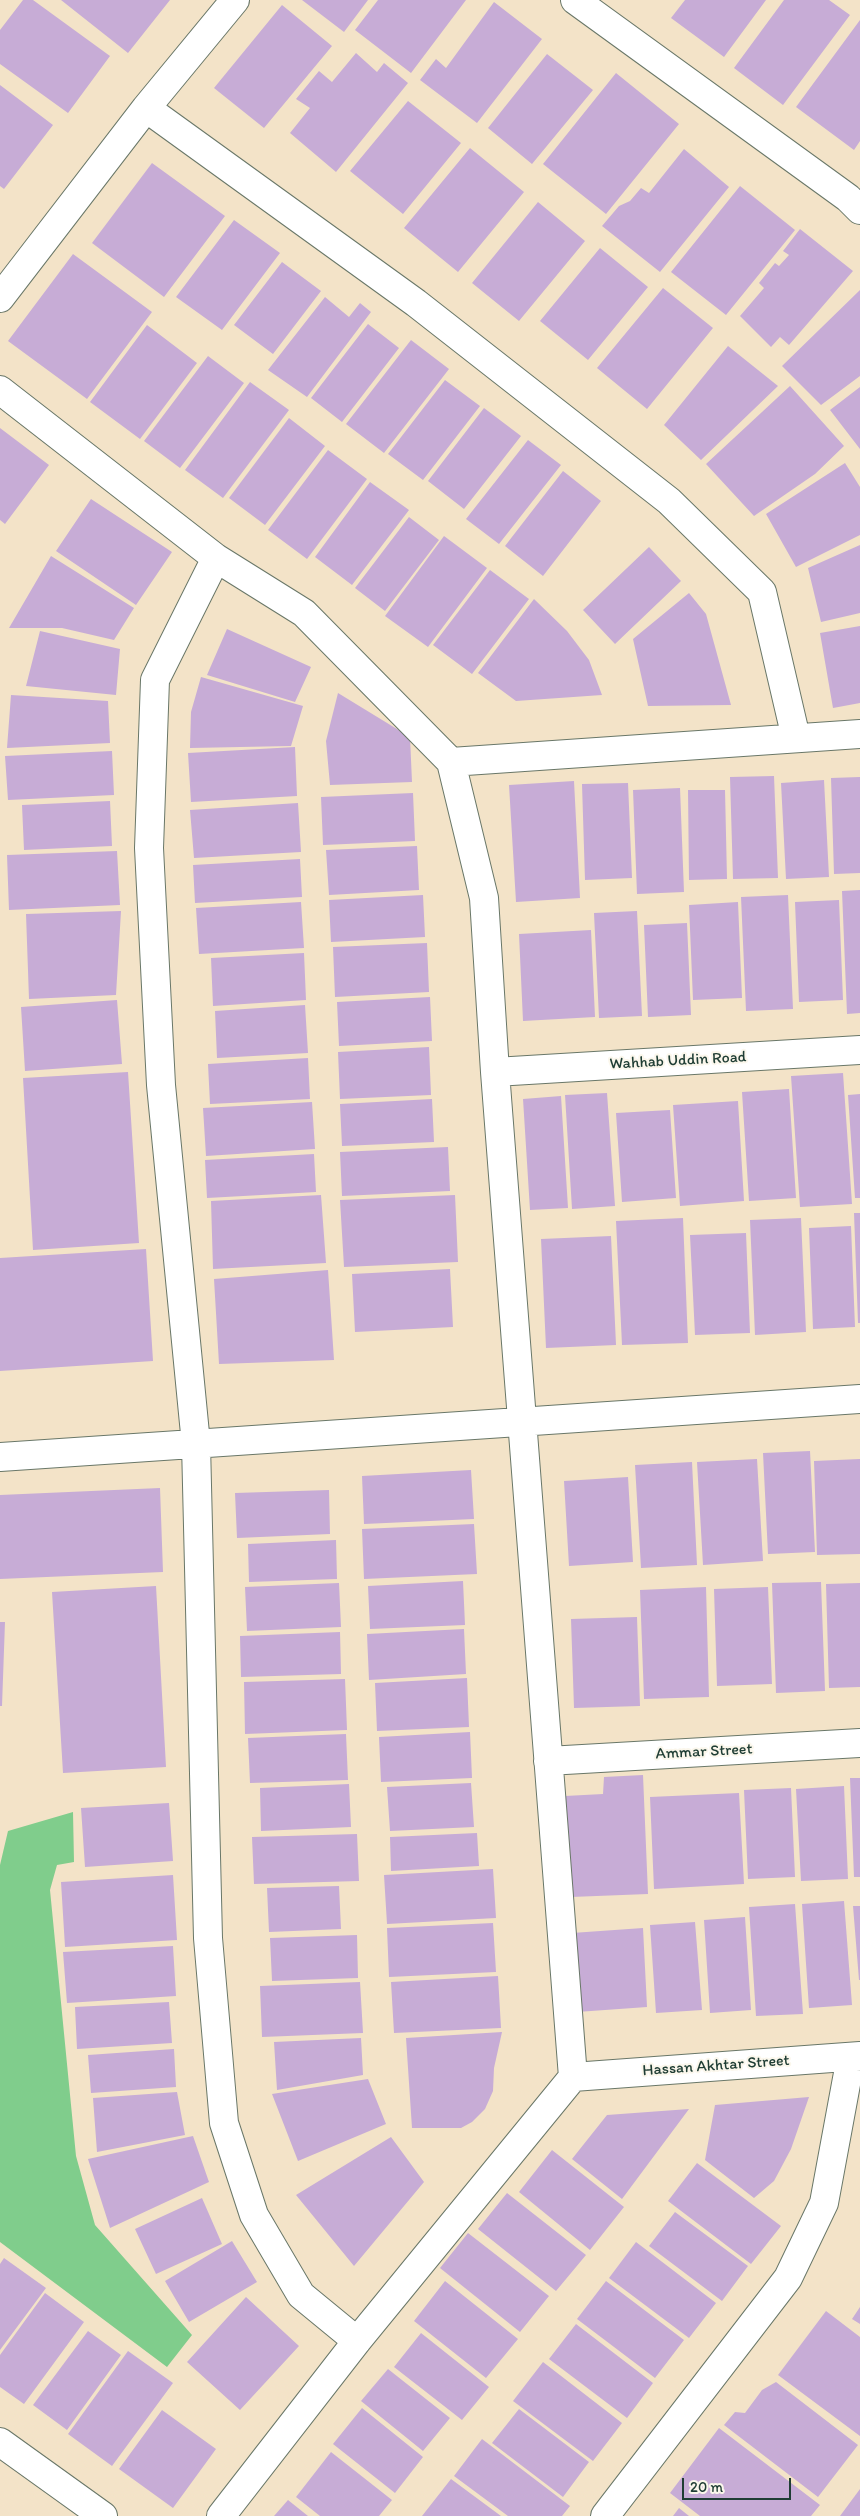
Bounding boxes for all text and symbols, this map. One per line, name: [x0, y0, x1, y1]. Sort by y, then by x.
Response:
street label: Wahhab Uddin Road: [609, 1048, 747, 1074]
street label: Ammar Street: [655, 1740, 753, 1764]
street label: Hassan Akhtar Street: [642, 2051, 790, 2081]
scale bar: [685, 2468, 794, 2500]
text: 20 m: [690, 2478, 723, 2496]

